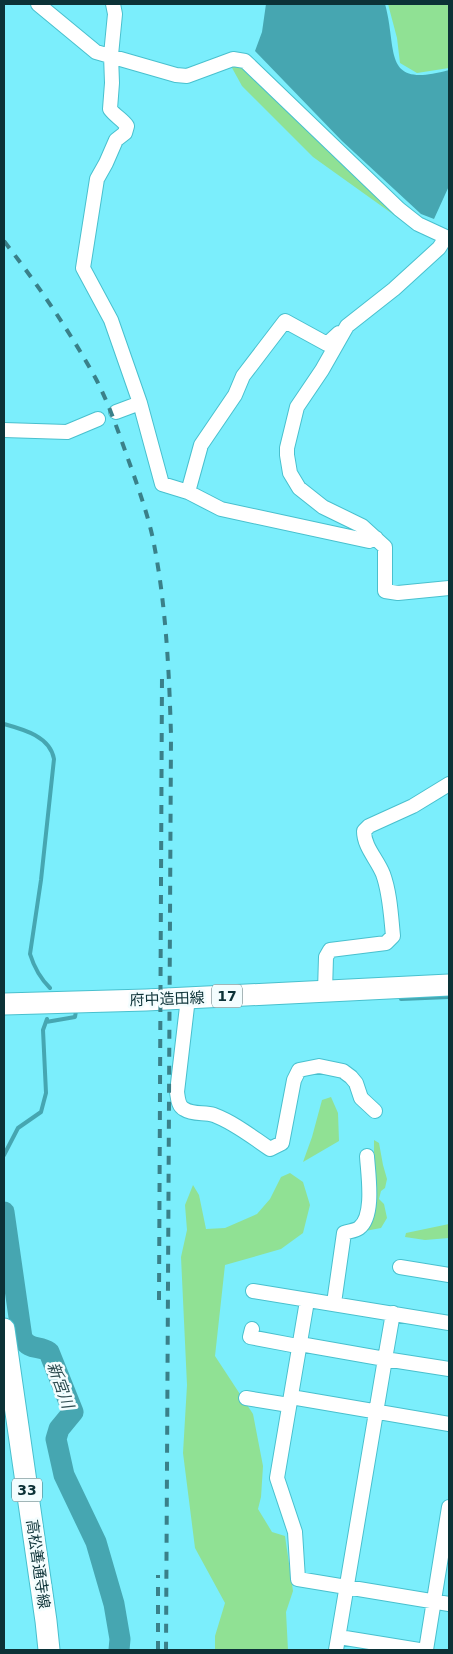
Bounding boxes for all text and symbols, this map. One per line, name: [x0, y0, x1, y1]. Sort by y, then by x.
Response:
road number: 17: [212, 984, 242, 1008]
street label: 府中造田線: [129, 989, 205, 1009]
water label: 新宮川: [43, 1359, 78, 1413]
road number: 33: [12, 1478, 42, 1502]
street label: 高松善通寺線: [23, 1518, 53, 1610]

